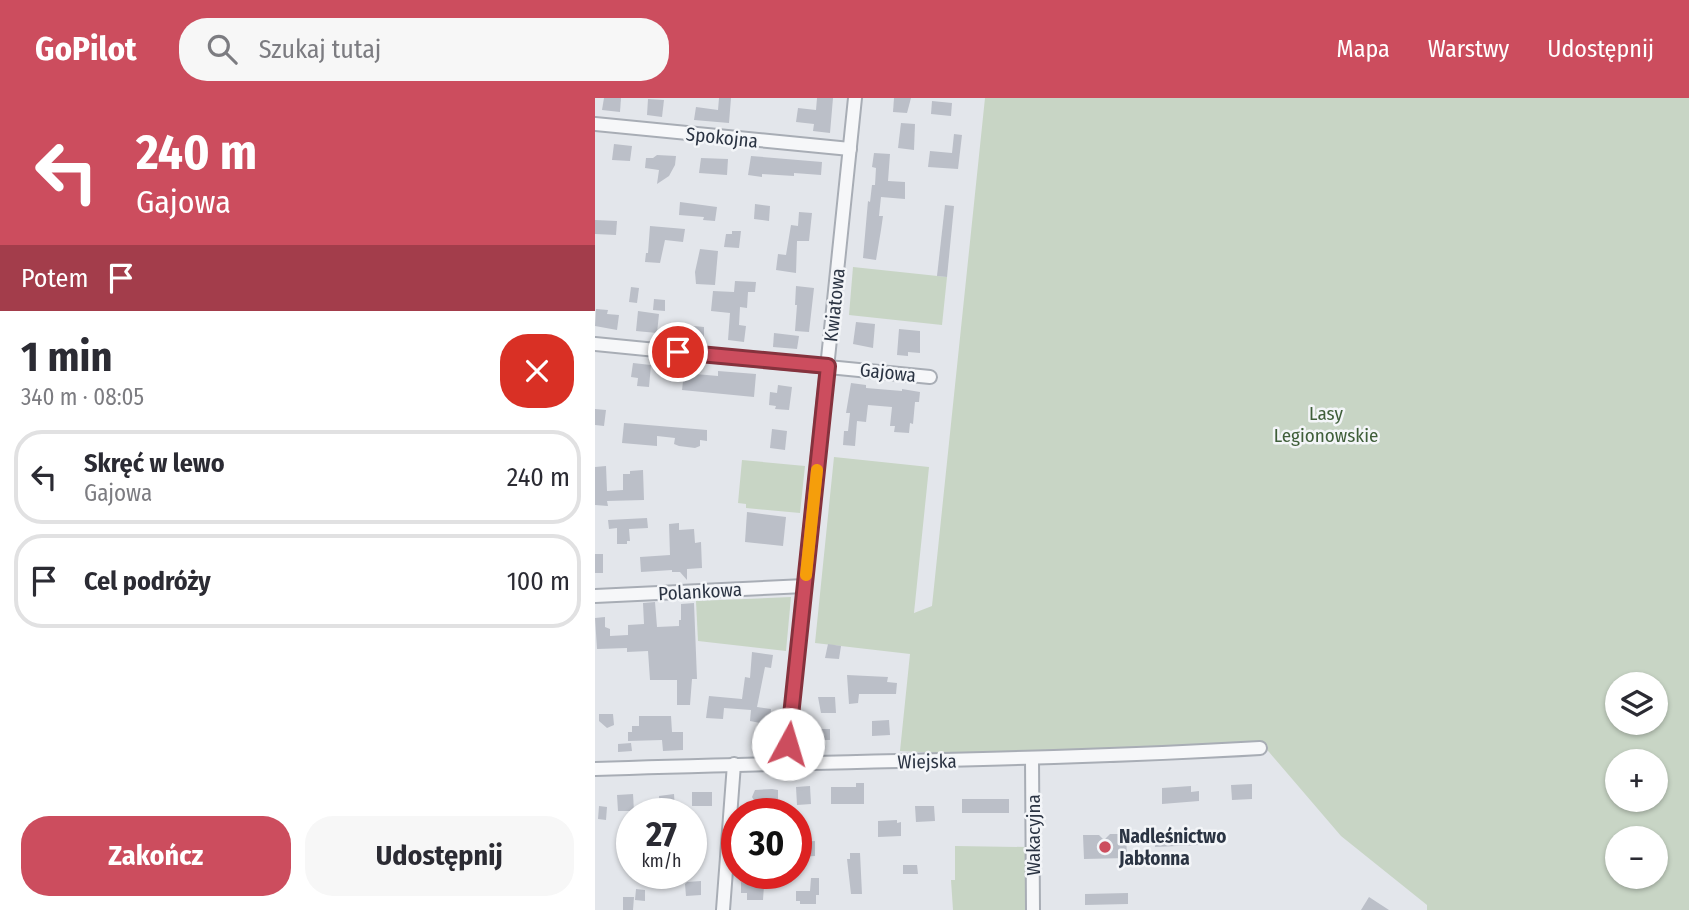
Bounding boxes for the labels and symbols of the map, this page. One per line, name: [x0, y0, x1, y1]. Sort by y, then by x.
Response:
street label: Spokojna: [685, 122, 759, 153]
street label: Kwiatowa: [819, 267, 850, 343]
pin: [648, 322, 708, 382]
street label: Gajowa: [859, 358, 917, 387]
park label: Lasy Legionowskie: [1274, 402, 1378, 447]
street label: Polankowa: [658, 578, 742, 605]
position arrow: [751, 707, 825, 781]
street label: Wiejska: [897, 749, 957, 774]
street label: Wakacyjna: [1022, 794, 1045, 876]
speed limit sign: 30: [721, 798, 812, 889]
place label: Nadleśnictwo Jabłonna: [1118, 825, 1226, 870]
marker: Nadleśnictwo Jabłonna: [1097, 839, 1113, 855]

